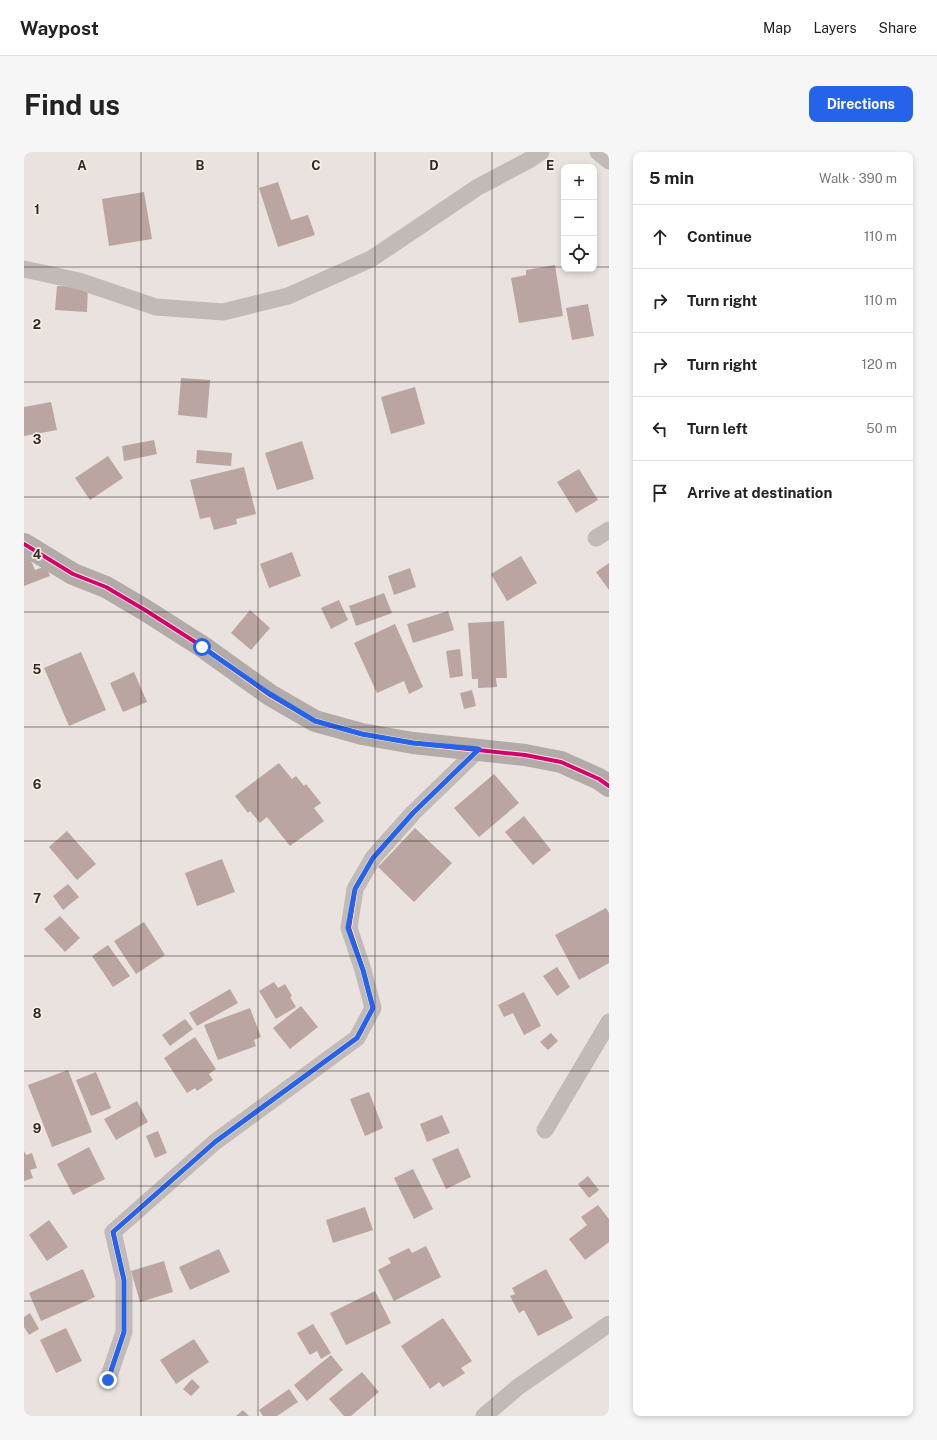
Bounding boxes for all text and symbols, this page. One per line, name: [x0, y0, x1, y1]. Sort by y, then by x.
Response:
text: Waypost: [20, 17, 99, 39]
text: Map: [763, 20, 791, 36]
text: Layers: [813, 20, 857, 36]
text: Share: [879, 20, 917, 36]
button: Directions: [809, 86, 913, 122]
text: Find us: [24, 88, 120, 121]
text: A: [77, 158, 87, 173]
text: B: [196, 158, 205, 173]
text: C: [311, 158, 321, 173]
text: D: [429, 158, 439, 173]
text: E: [546, 158, 554, 173]
map controls: [561, 164, 597, 272]
button: +: [561, 164, 597, 200]
text: 5 min: [649, 168, 694, 188]
text: Walk · 390 m: [819, 171, 897, 186]
button: −: [561, 200, 597, 236]
text: 1: [34, 202, 40, 217]
icon: ahead: [649, 226, 671, 248]
text: Continue: [687, 228, 752, 245]
text: 110 m: [864, 229, 897, 244]
button: locate: [561, 236, 597, 272]
icon: right: [649, 290, 671, 312]
text: Turn right: [687, 292, 757, 309]
text: 110 m: [864, 293, 897, 308]
text: 2: [33, 317, 41, 332]
icon: right: [649, 354, 671, 376]
text: Turn right: [687, 356, 757, 373]
text: 120 m: [862, 357, 897, 372]
icon: left: [649, 418, 671, 440]
text: Turn left: [687, 420, 748, 437]
text: 50 m: [866, 421, 897, 436]
text: 3: [33, 432, 42, 447]
icon: arrive: [649, 482, 671, 504]
text: Arrive at destination: [687, 484, 832, 501]
text: 4: [33, 547, 42, 562]
route start: [193, 638, 211, 656]
text: 5: [33, 662, 42, 677]
text: 6: [33, 777, 42, 792]
text: 7: [33, 891, 41, 906]
text: 8: [33, 1006, 42, 1021]
text: 9: [33, 1121, 41, 1136]
route end: [99, 1371, 117, 1389]

